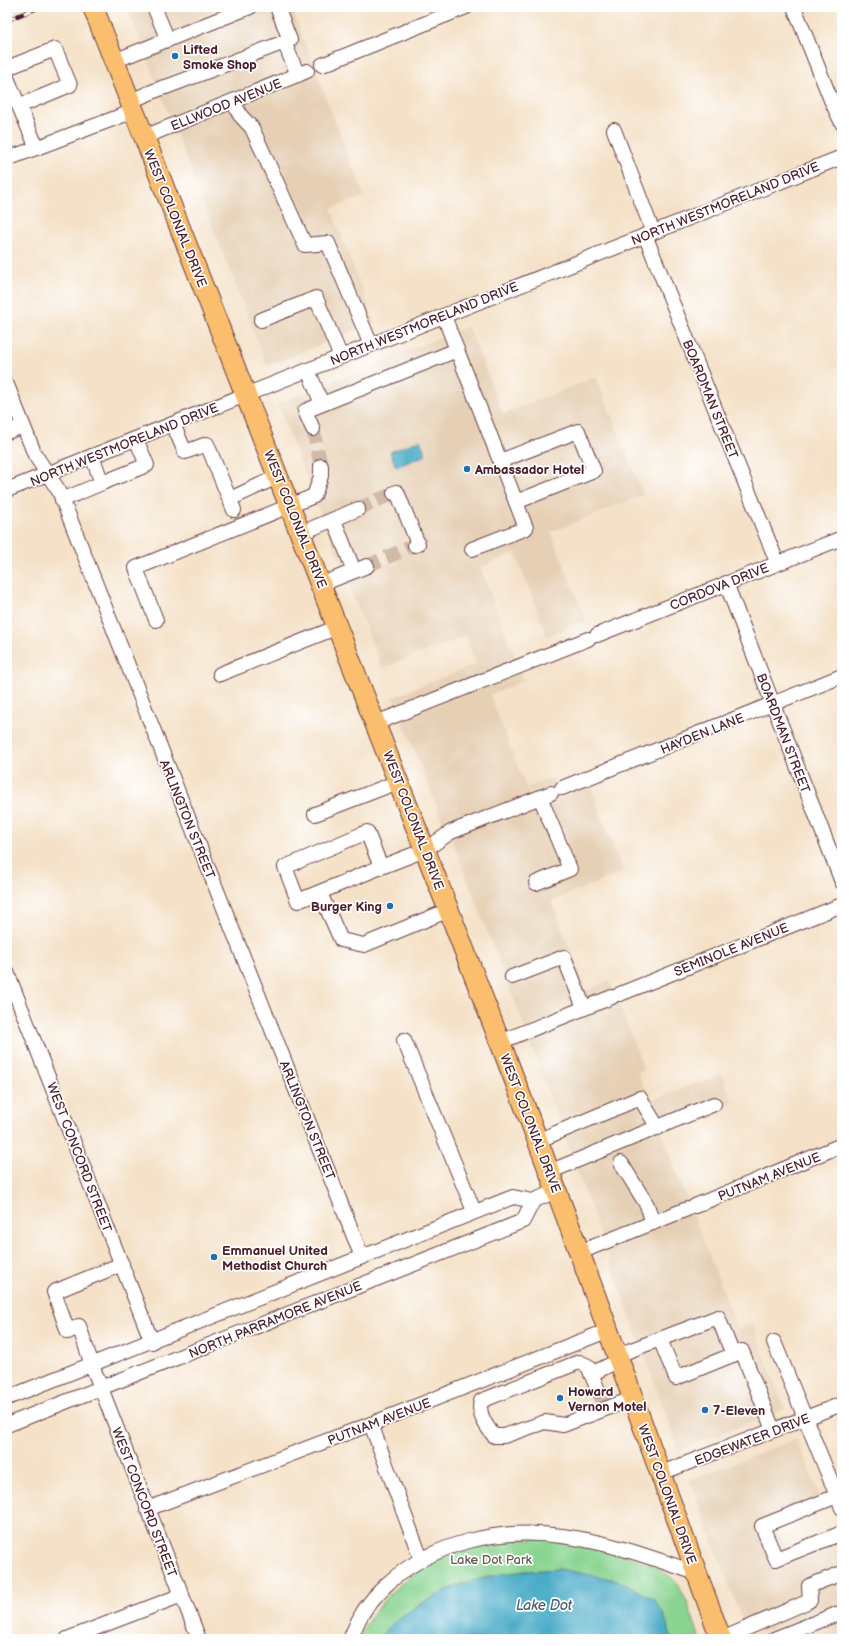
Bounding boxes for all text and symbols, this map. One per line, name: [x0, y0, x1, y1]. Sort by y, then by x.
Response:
place label: Lifted Smoke Shop: [183, 42, 257, 73]
marker: Lifted Smoke Shop: [170, 51, 180, 61]
street label: ELLWOOD AVENUE: [169, 75, 285, 134]
street label: WEST COLONIAL DRIVE: [140, 147, 210, 290]
street label: NORTH WESTMORELAND DRIVE: [629, 159, 822, 249]
street label: NORTH WESTMORELAND DRIVE: [328, 279, 521, 369]
street label: BOARDMAN STREET: [679, 338, 741, 461]
street label: NORTH WESTMORELAND DRIVE: [28, 400, 221, 490]
street label: WEST COLONIAL DRIVE: [260, 448, 330, 591]
place label: Ambassador Hotel: [474, 462, 584, 478]
marker: Ambassador Hotel: [462, 464, 472, 474]
street label: CORDOVA DRIVE: [668, 560, 772, 614]
street label: BOARDMAN STREET: [753, 671, 813, 796]
street label: HAYDEN LANE: [658, 710, 747, 758]
street label: WEST COLONIAL DRIVE: [379, 749, 447, 893]
street label: ARLINGTON STREET: [156, 757, 218, 882]
place label: Burger King: [311, 899, 382, 915]
marker: Burger King: [385, 901, 395, 911]
street label: SEMINOLE AVENUE: [672, 919, 791, 980]
street label: WEST COLONIAL DRIVE: [496, 1052, 564, 1196]
street label: ARLINGTON STREET: [276, 1058, 338, 1183]
street label: WEST CONCORD STREET: [43, 1080, 115, 1235]
street label: PUTNAM AVENUE: [716, 1149, 823, 1205]
place label: Emmanuel United Methodist Church: [222, 1243, 328, 1274]
marker: Emmanuel United Methodist Church: [209, 1252, 219, 1262]
street label: NORTH PARRAMORE AVENUE: [187, 1278, 365, 1362]
place label: Howard Vernon Motel: [568, 1384, 647, 1415]
marker: Howard Vernon Motel: [555, 1393, 565, 1403]
street label: PUTNAM AVENUE: [325, 1395, 434, 1449]
place label: 7-Eleven: [713, 1403, 765, 1419]
marker: 7-Eleven: [700, 1405, 710, 1415]
street label: EDGEWATER DRIVE: [692, 1410, 813, 1469]
street label: WEST COLONIAL DRIVE: [634, 1422, 700, 1567]
street label: WEST CONCORD STREET: [108, 1425, 180, 1580]
park label: Lake Dot Park: [450, 1552, 533, 1568]
water label: Lake Dot: [516, 1597, 573, 1614]

